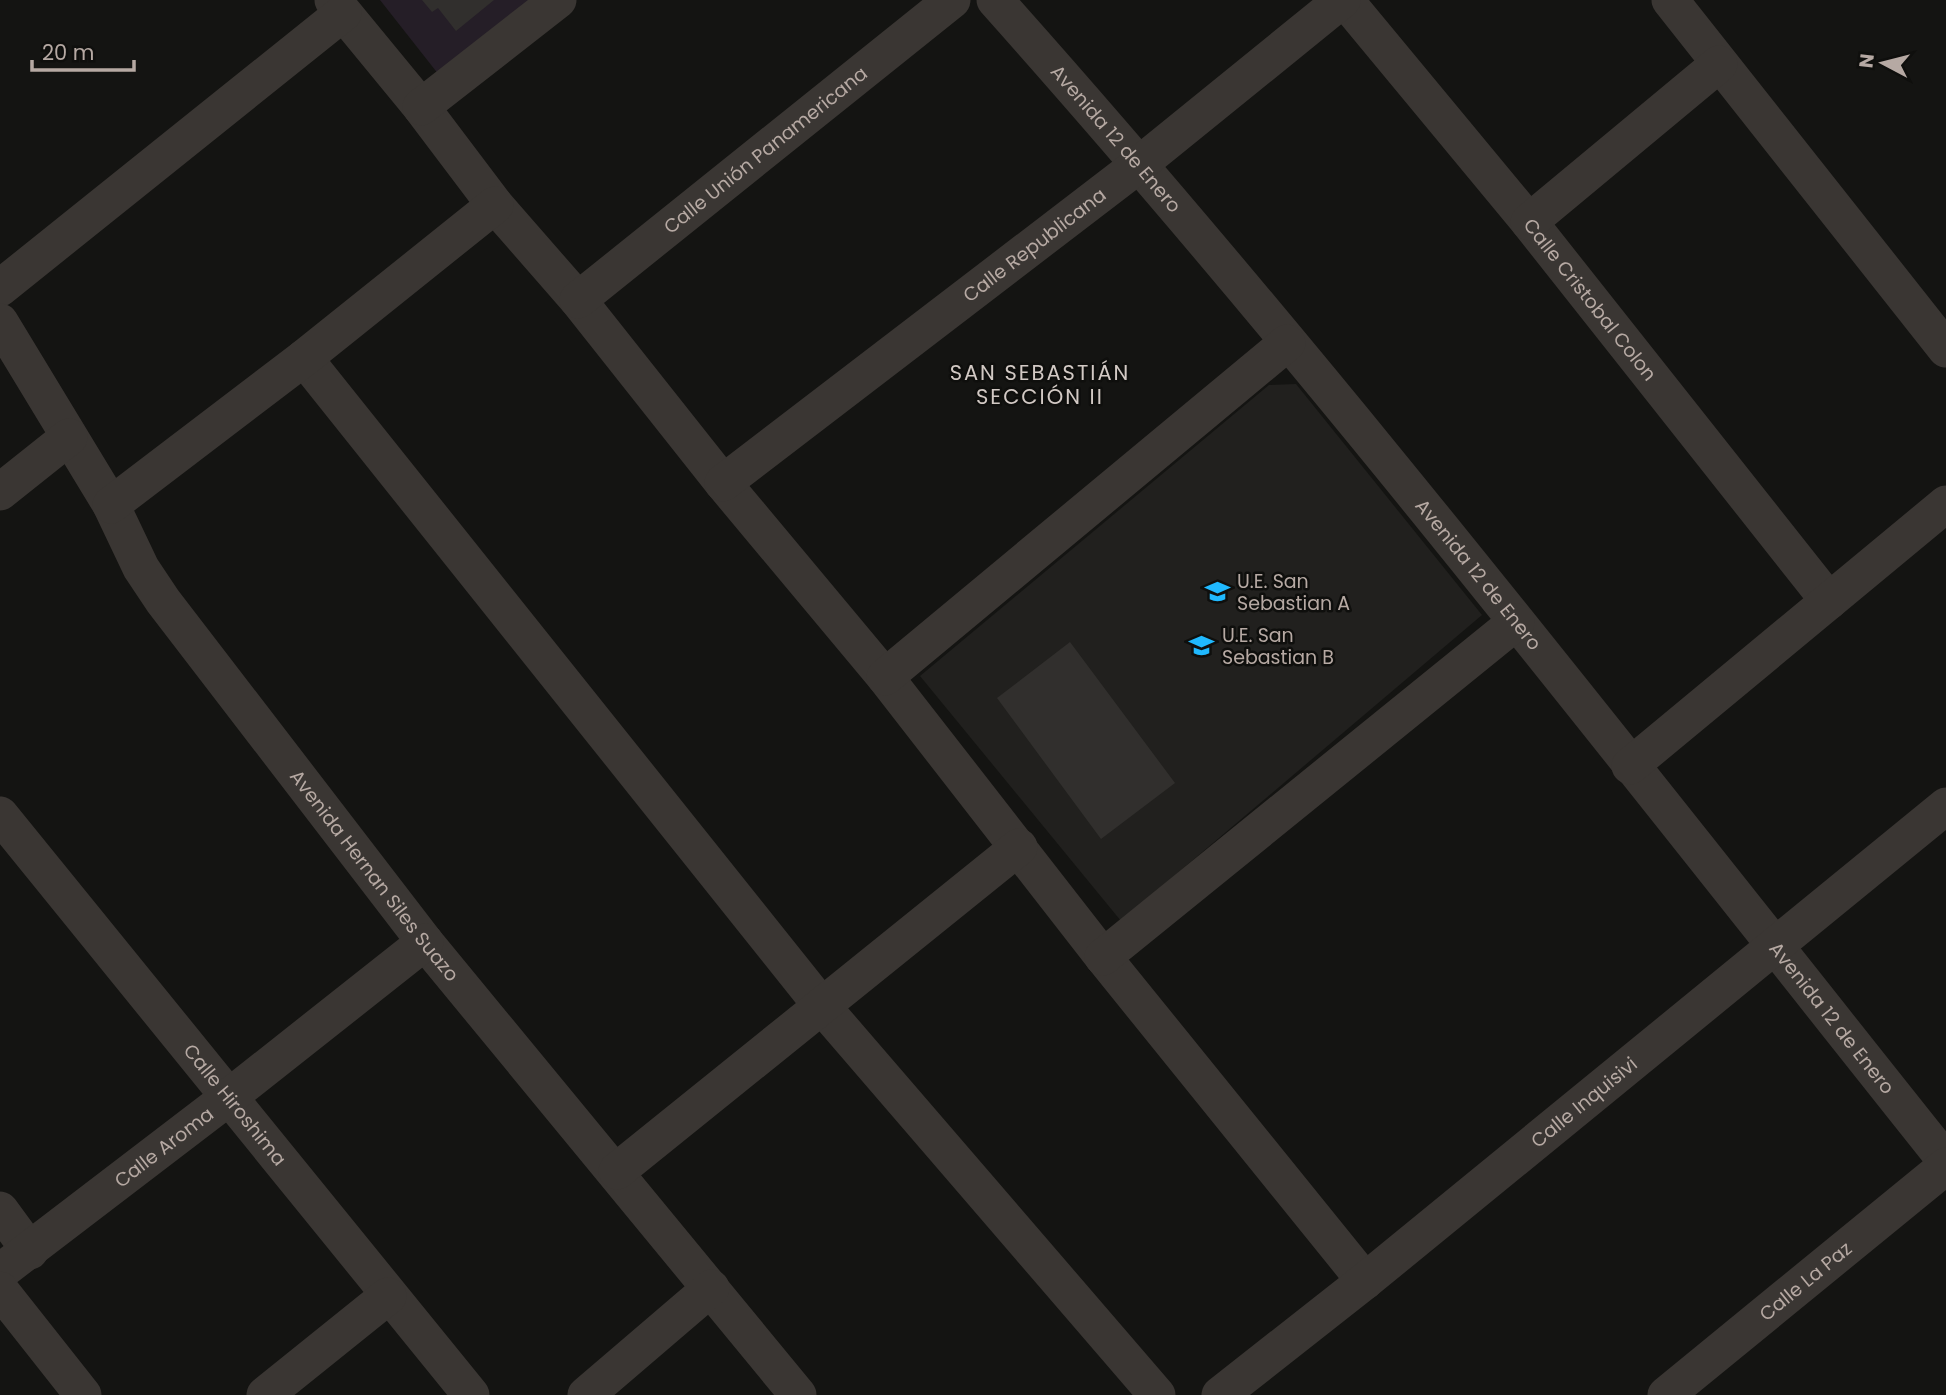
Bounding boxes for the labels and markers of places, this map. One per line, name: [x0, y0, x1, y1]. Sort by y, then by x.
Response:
place label: U.E. San Sebastian A: [1237, 568, 1350, 617]
school or university icon: U.E. San Sebastian A: [1203, 578, 1231, 606]
place label: U.E. San Sebastian B: [1222, 622, 1334, 671]
school or university icon: U.E. San Sebastian B: [1188, 632, 1216, 660]

